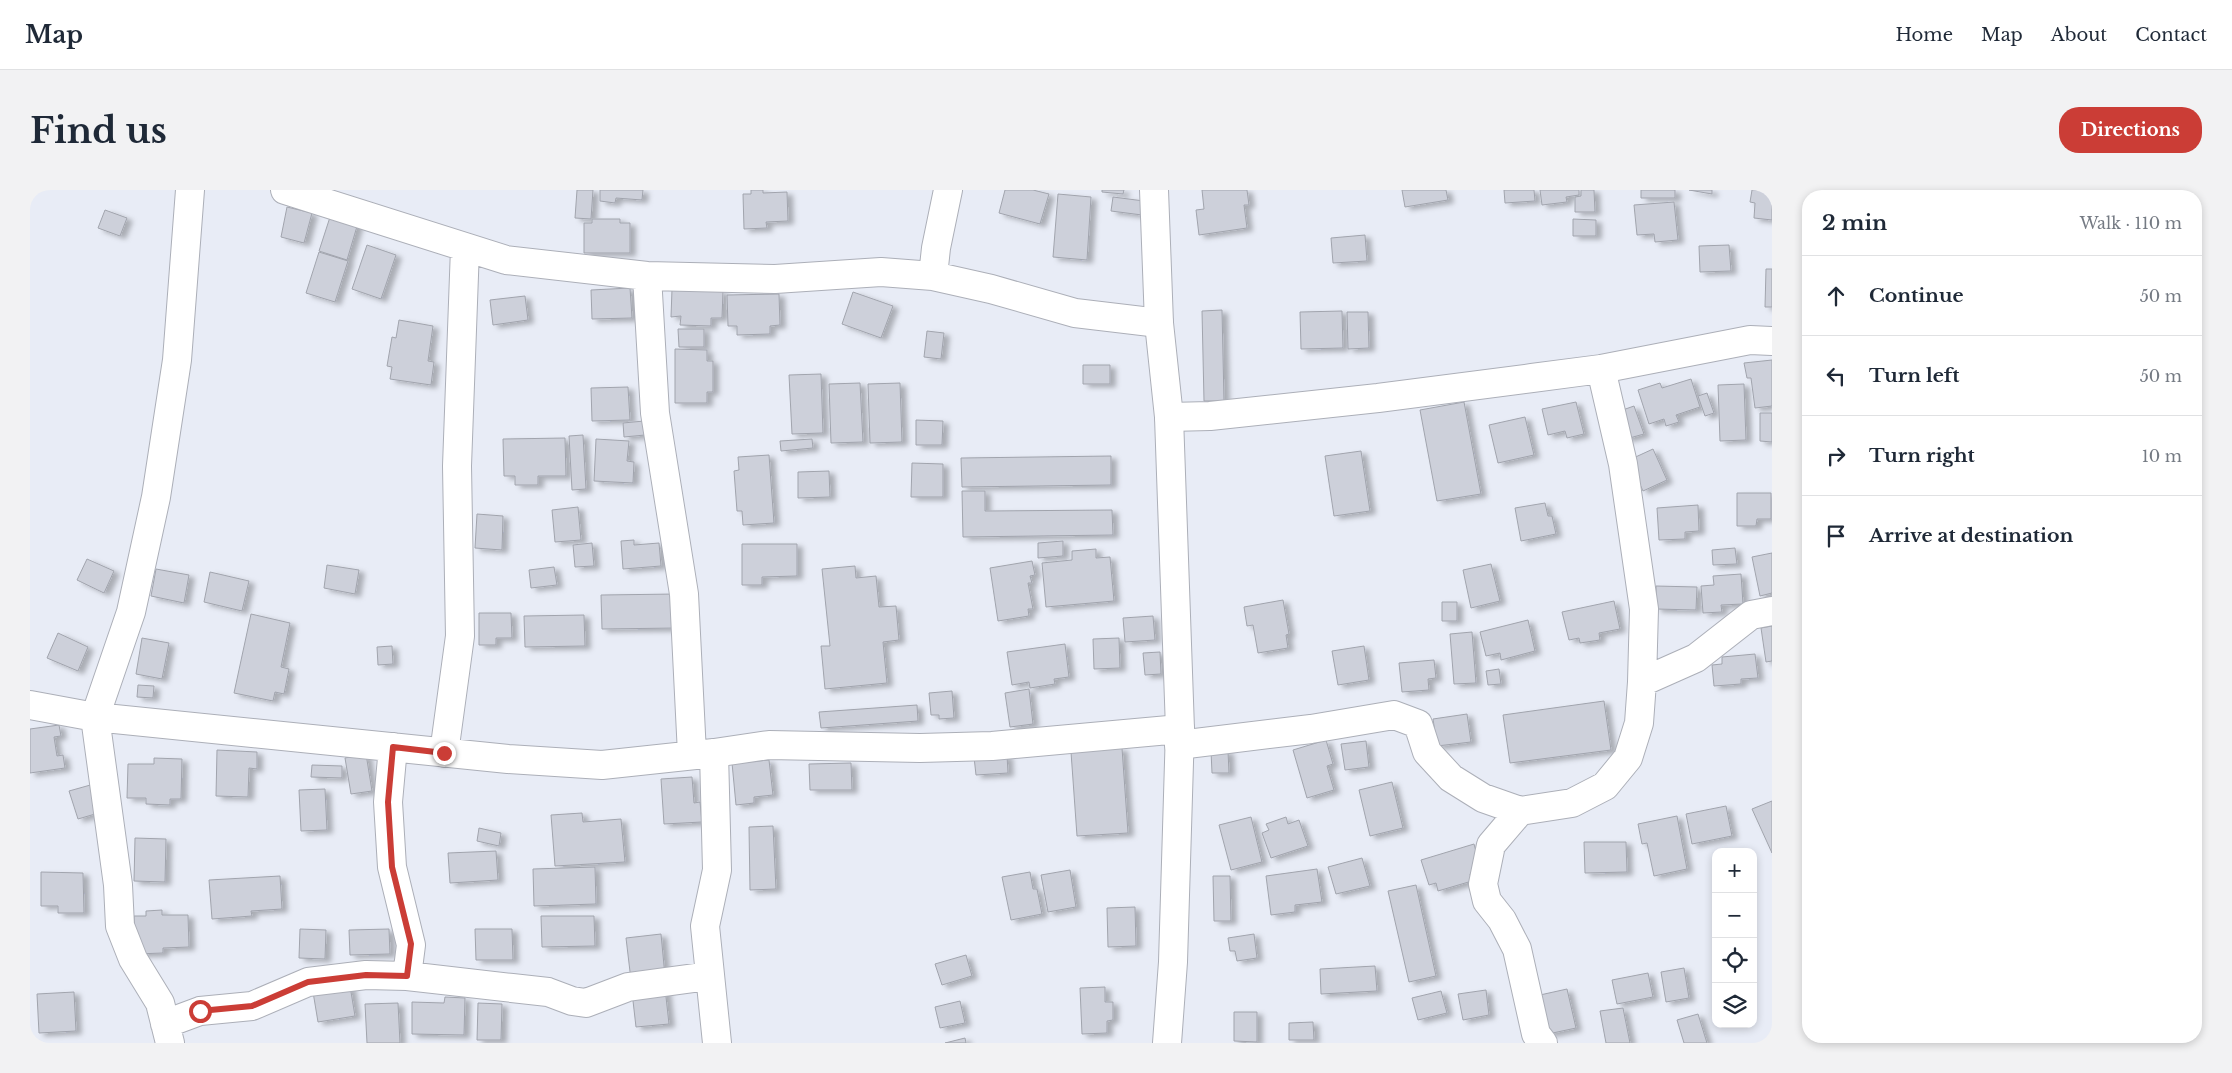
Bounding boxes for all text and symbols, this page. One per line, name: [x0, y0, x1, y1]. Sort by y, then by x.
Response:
text: Map: [25, 20, 83, 49]
text: Home: [1895, 24, 1953, 46]
text: Map: [1981, 24, 2023, 46]
text: About: [2051, 24, 2107, 46]
text: Contact: [2135, 24, 2207, 46]
button: Directions: [2059, 107, 2202, 153]
text: Find us: [30, 109, 167, 152]
text: 2 min: [1822, 210, 1887, 236]
text: Walk · 110 m: [2080, 213, 2182, 233]
icon: ahead: [1822, 282, 1850, 310]
text: Continue: [1869, 284, 1964, 307]
text: 50 m: [2140, 286, 2182, 306]
icon: left: [1822, 362, 1850, 390]
text: Turn left: [1869, 364, 1960, 387]
text: 50 m: [2140, 366, 2182, 386]
icon: right: [1822, 442, 1850, 470]
text: Turn right: [1869, 444, 1975, 467]
text: 10 m: [2142, 446, 2182, 466]
icon: arrive: [1822, 522, 1850, 550]
text: Arrive at destination: [1869, 524, 2073, 547]
route end: [433, 742, 456, 765]
map controls: [1712, 848, 1757, 1028]
button: +: [1712, 848, 1757, 893]
button: −: [1712, 893, 1757, 938]
button: locate: [1712, 938, 1757, 983]
button: layers: [1712, 983, 1757, 1028]
route start: [189, 1000, 212, 1023]

